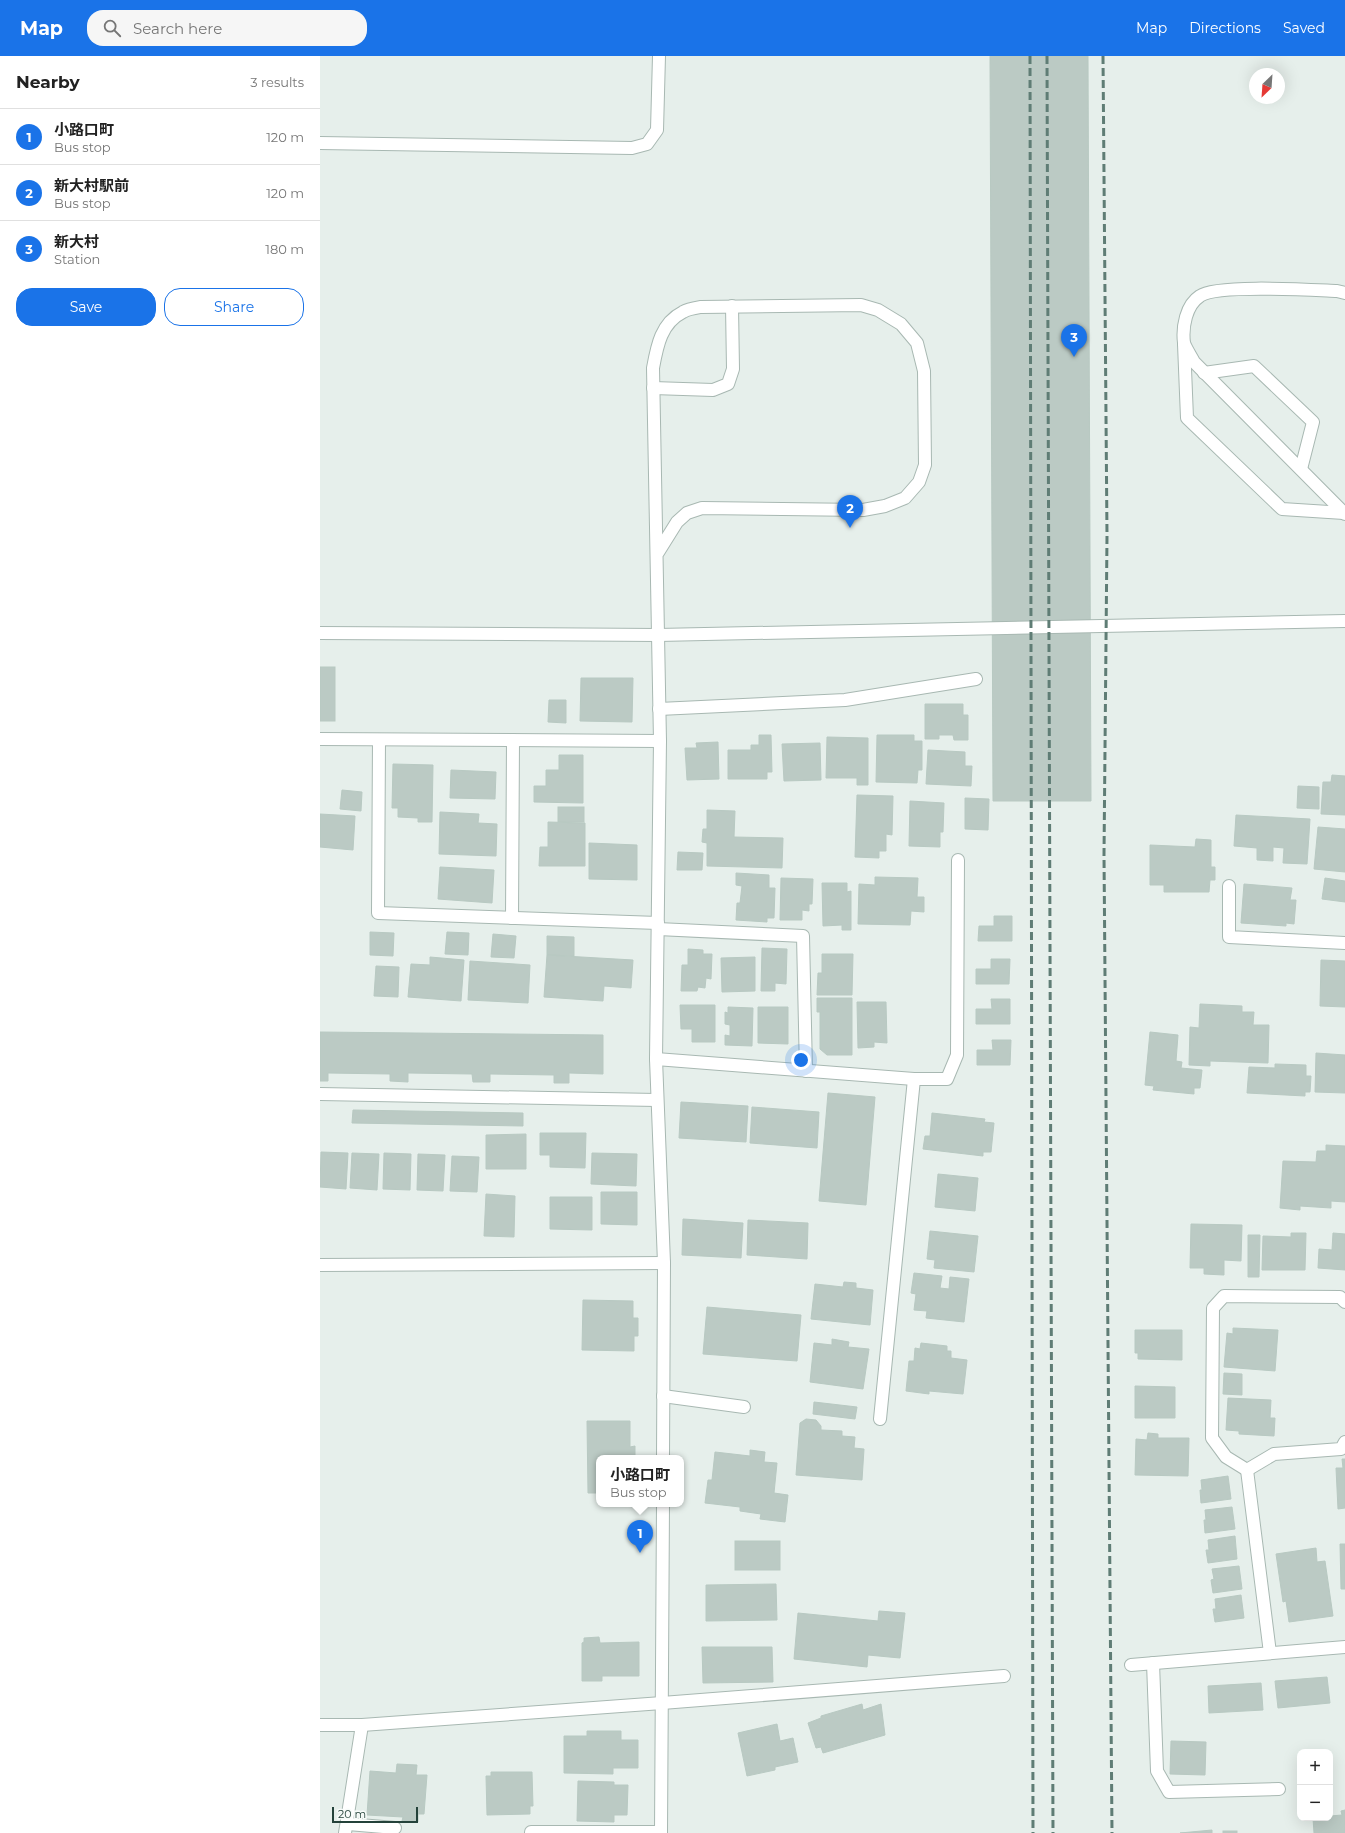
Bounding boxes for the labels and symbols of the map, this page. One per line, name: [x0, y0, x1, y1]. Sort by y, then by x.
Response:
north arrow: [1249, 68, 1285, 104]
pin: 3: [1061, 324, 1087, 357]
pin: 2: [837, 495, 863, 528]
your location: [791, 1050, 811, 1070]
pin: 1: [627, 1520, 653, 1553]
scale bar: [332, 1805, 418, 1824]

